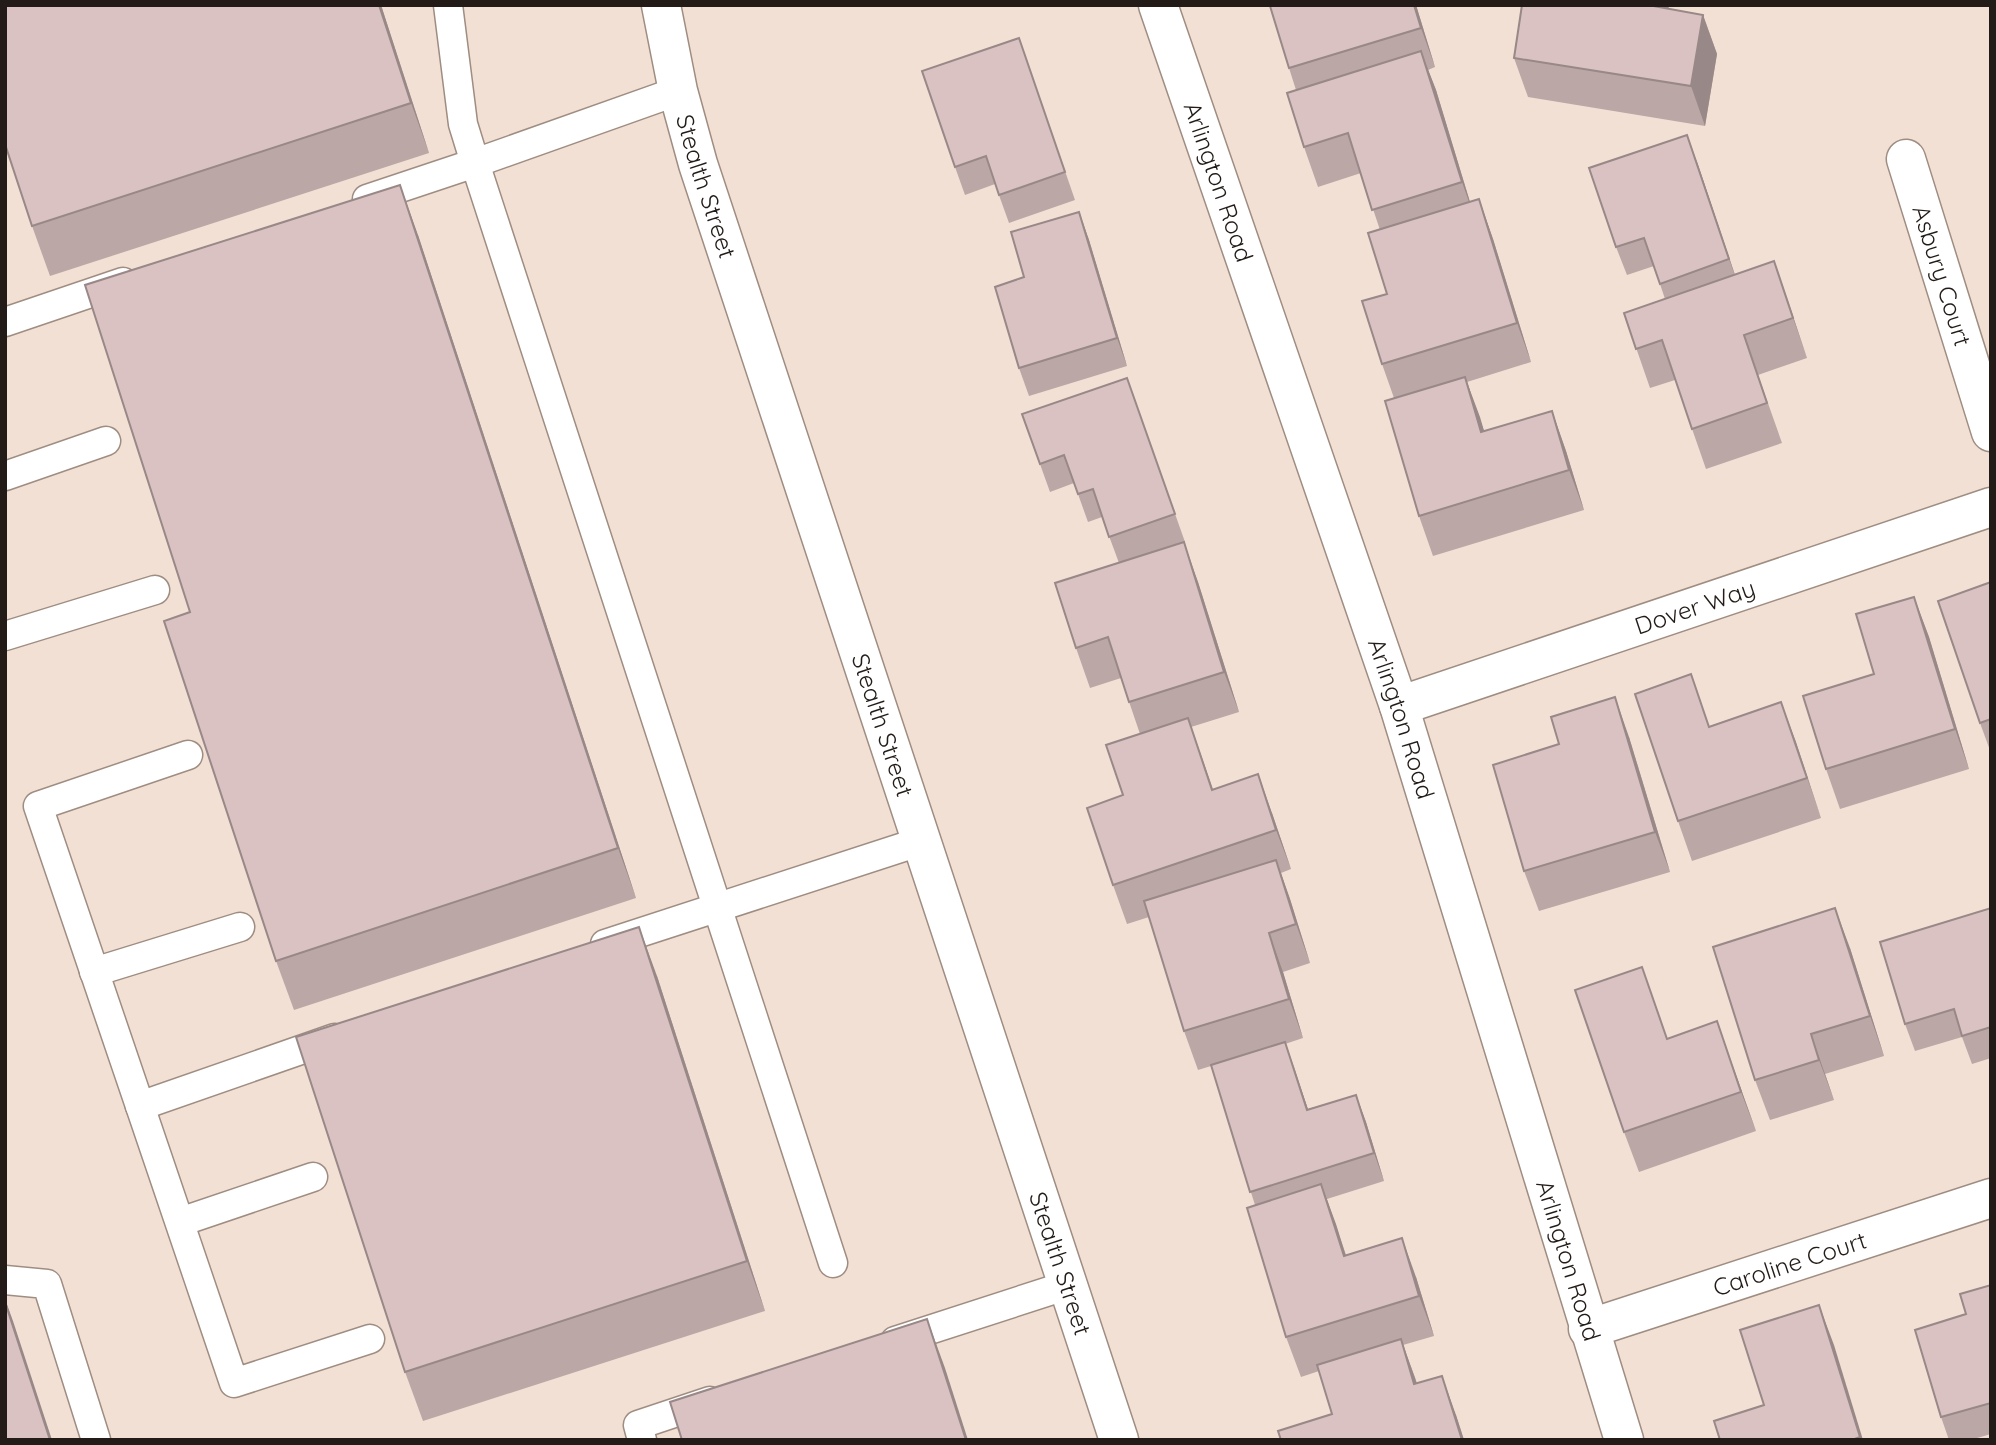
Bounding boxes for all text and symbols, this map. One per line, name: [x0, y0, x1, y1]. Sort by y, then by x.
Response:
street label: Arlington Road: [1177, 98, 1260, 266]
street label: Stealth Street: [670, 111, 743, 262]
street label: Asbury Court: [1906, 201, 1978, 349]
street label: Dover Way: [1631, 572, 1759, 641]
street label: Arlington Road: [1362, 634, 1442, 802]
street label: Stealth Street: [845, 649, 921, 800]
street label: Arlington Road: [1530, 1176, 1608, 1344]
street label: Stealth Street: [1023, 1188, 1098, 1339]
street label: Caroline Court: [1709, 1225, 1870, 1302]

